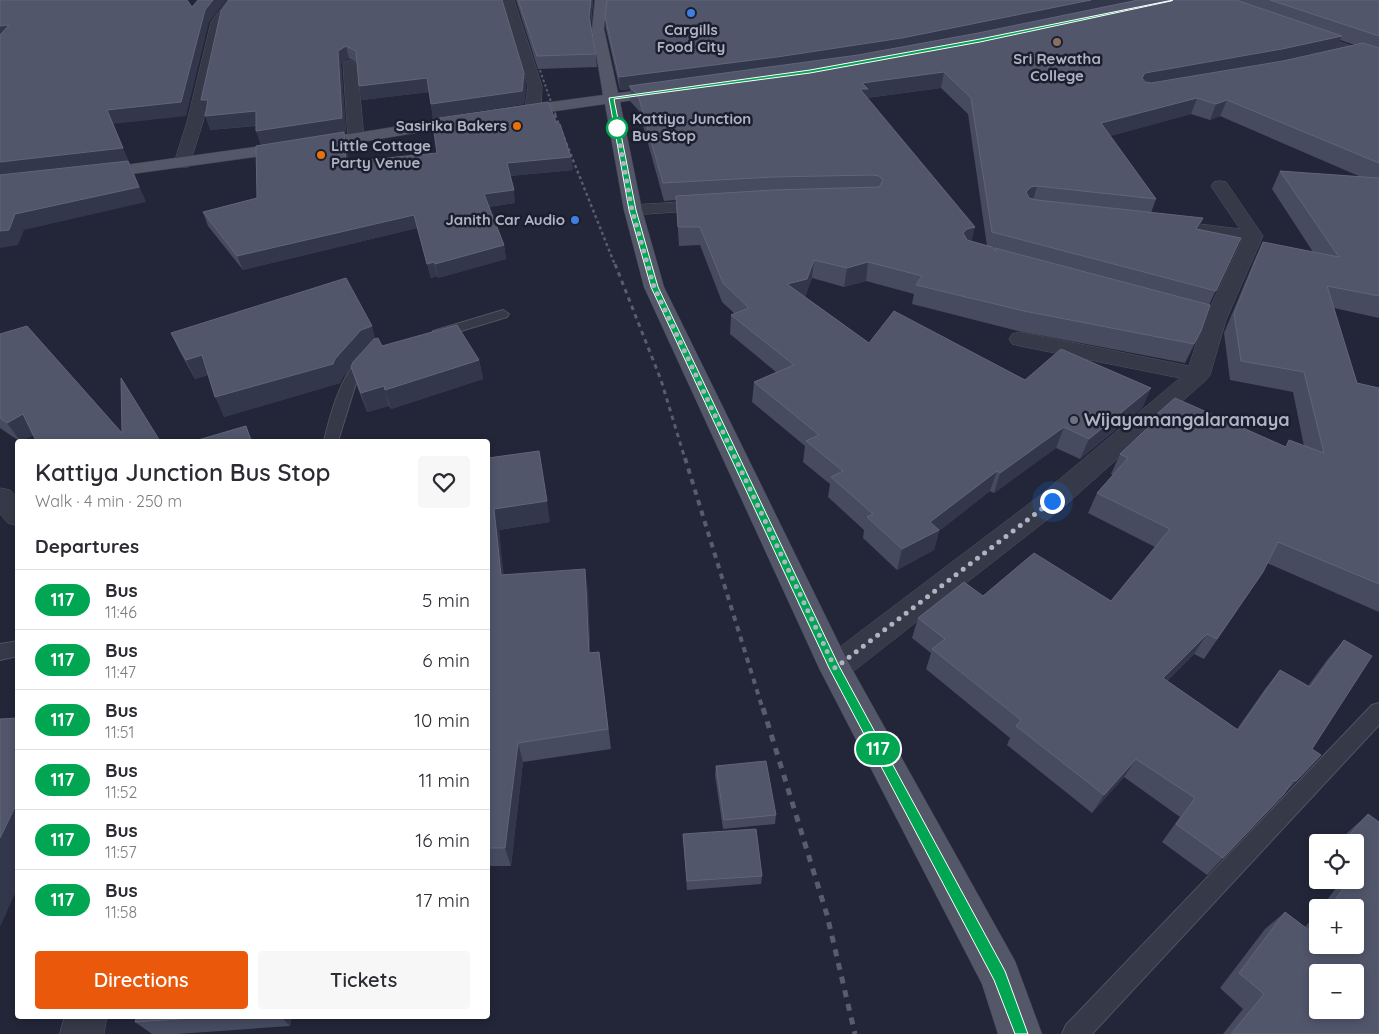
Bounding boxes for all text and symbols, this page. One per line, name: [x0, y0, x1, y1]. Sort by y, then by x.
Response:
marker: Cargills Food City: [685, 7, 697, 19]
place label: Cargills Food City: [657, 20, 725, 56]
marker: Sri Rewatha College: [1051, 36, 1063, 48]
place label: Sri Rewatha College: [1013, 49, 1101, 85]
place label: Kattiya Junction Bus Stop: [632, 109, 751, 145]
place label: Sasirika Bakers: [396, 116, 507, 135]
marker: Kattiya Junction Bus Stop: [606, 117, 628, 139]
marker: Sasirika Bakers: [511, 120, 523, 132]
place label: Little Cottage Party Venue: [331, 136, 431, 172]
marker: Little Cottage Party Venue: [315, 149, 327, 161]
place label: Janith Car Audio: [446, 210, 565, 229]
marker: Janith Car Audio: [569, 214, 581, 226]
place label: Wijayamangalaramaya: [1084, 408, 1290, 431]
marker: Wijayamangalaramaya: [1068, 414, 1080, 426]
button: heart: [418, 456, 470, 508]
text: Kattiya Junction Bus Stop: [35, 457, 330, 487]
your location: [1040, 489, 1065, 514]
text: Walk · 4 min · 250 m: [35, 491, 182, 511]
text: Departures: [35, 534, 139, 558]
text: Bus: [105, 578, 138, 602]
text: 117: [51, 588, 74, 611]
text: 5 min: [422, 588, 470, 612]
text: 11:46: [105, 602, 137, 622]
text: Bus: [105, 638, 138, 662]
text: 117: [51, 648, 74, 671]
text: 6 min: [422, 648, 470, 672]
text: 11:47: [105, 662, 136, 682]
text: Bus: [105, 698, 138, 722]
text: 117: [51, 708, 74, 731]
text: 10 min: [414, 708, 470, 732]
text: 11:51: [105, 722, 134, 742]
line badge: 117: [849, 733, 907, 765]
text: 117: [866, 737, 890, 760]
text: Bus: [105, 758, 138, 782]
text: 117: [51, 768, 74, 791]
text: 11 min: [418, 768, 470, 792]
text: 11:52: [105, 782, 137, 802]
text: Bus: [105, 818, 138, 842]
text: 117: [51, 828, 74, 851]
text: 16 min: [415, 828, 470, 852]
map controls: [1309, 834, 1364, 1019]
button: locate: [1309, 834, 1364, 889]
text: 11:57: [105, 842, 137, 862]
text: Bus: [105, 878, 138, 902]
text: 117: [51, 888, 74, 911]
text: 17 min: [416, 888, 470, 912]
button: +: [1309, 899, 1364, 954]
text: 11:58: [105, 902, 137, 922]
button: Directions: [35, 951, 248, 1009]
button: Tickets: [258, 951, 470, 1009]
button: −: [1309, 964, 1364, 1019]

